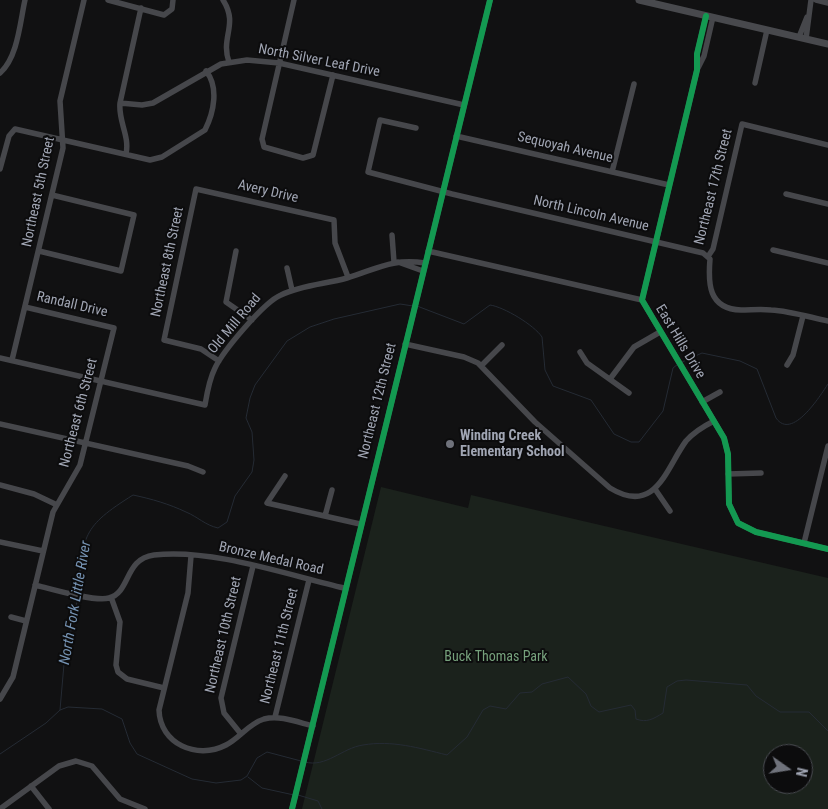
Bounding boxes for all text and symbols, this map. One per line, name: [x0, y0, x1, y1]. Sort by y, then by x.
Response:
street label: North Silver Leaf Drive: [257, 41, 381, 81]
street label: Northeast 17th Street: [691, 127, 737, 247]
street label: Sequoyah Avenue: [516, 129, 614, 167]
street label: Northeast 5th Street: [19, 135, 59, 249]
street label: Avery Drive: [236, 177, 300, 207]
street label: North Lincoln Avenue: [532, 193, 650, 235]
street label: Northeast 8th Street: [148, 205, 188, 319]
street label: Randall Drive: [35, 289, 109, 321]
street label: Old Mill Road: [205, 291, 265, 357]
street label: East Hills Drive: [651, 302, 709, 382]
street label: Northeast 12th Street: [355, 341, 401, 461]
street label: Northeast 6th Street: [56, 357, 102, 469]
place label: Winding Creek Elementary School: [460, 428, 565, 461]
marker: Winding Creek Elementary School: [444, 438, 456, 450]
street label: Bronze Medal Road: [217, 539, 325, 579]
water label: North Fork Little River: [56, 540, 96, 666]
street label: Northeast 10th Street: [202, 575, 246, 695]
street label: Northeast 11th Street: [257, 586, 303, 706]
park label: Buck Thomas Park: [444, 649, 548, 665]
north arrow: [763, 744, 813, 794]
text: N: [793, 766, 810, 778]

